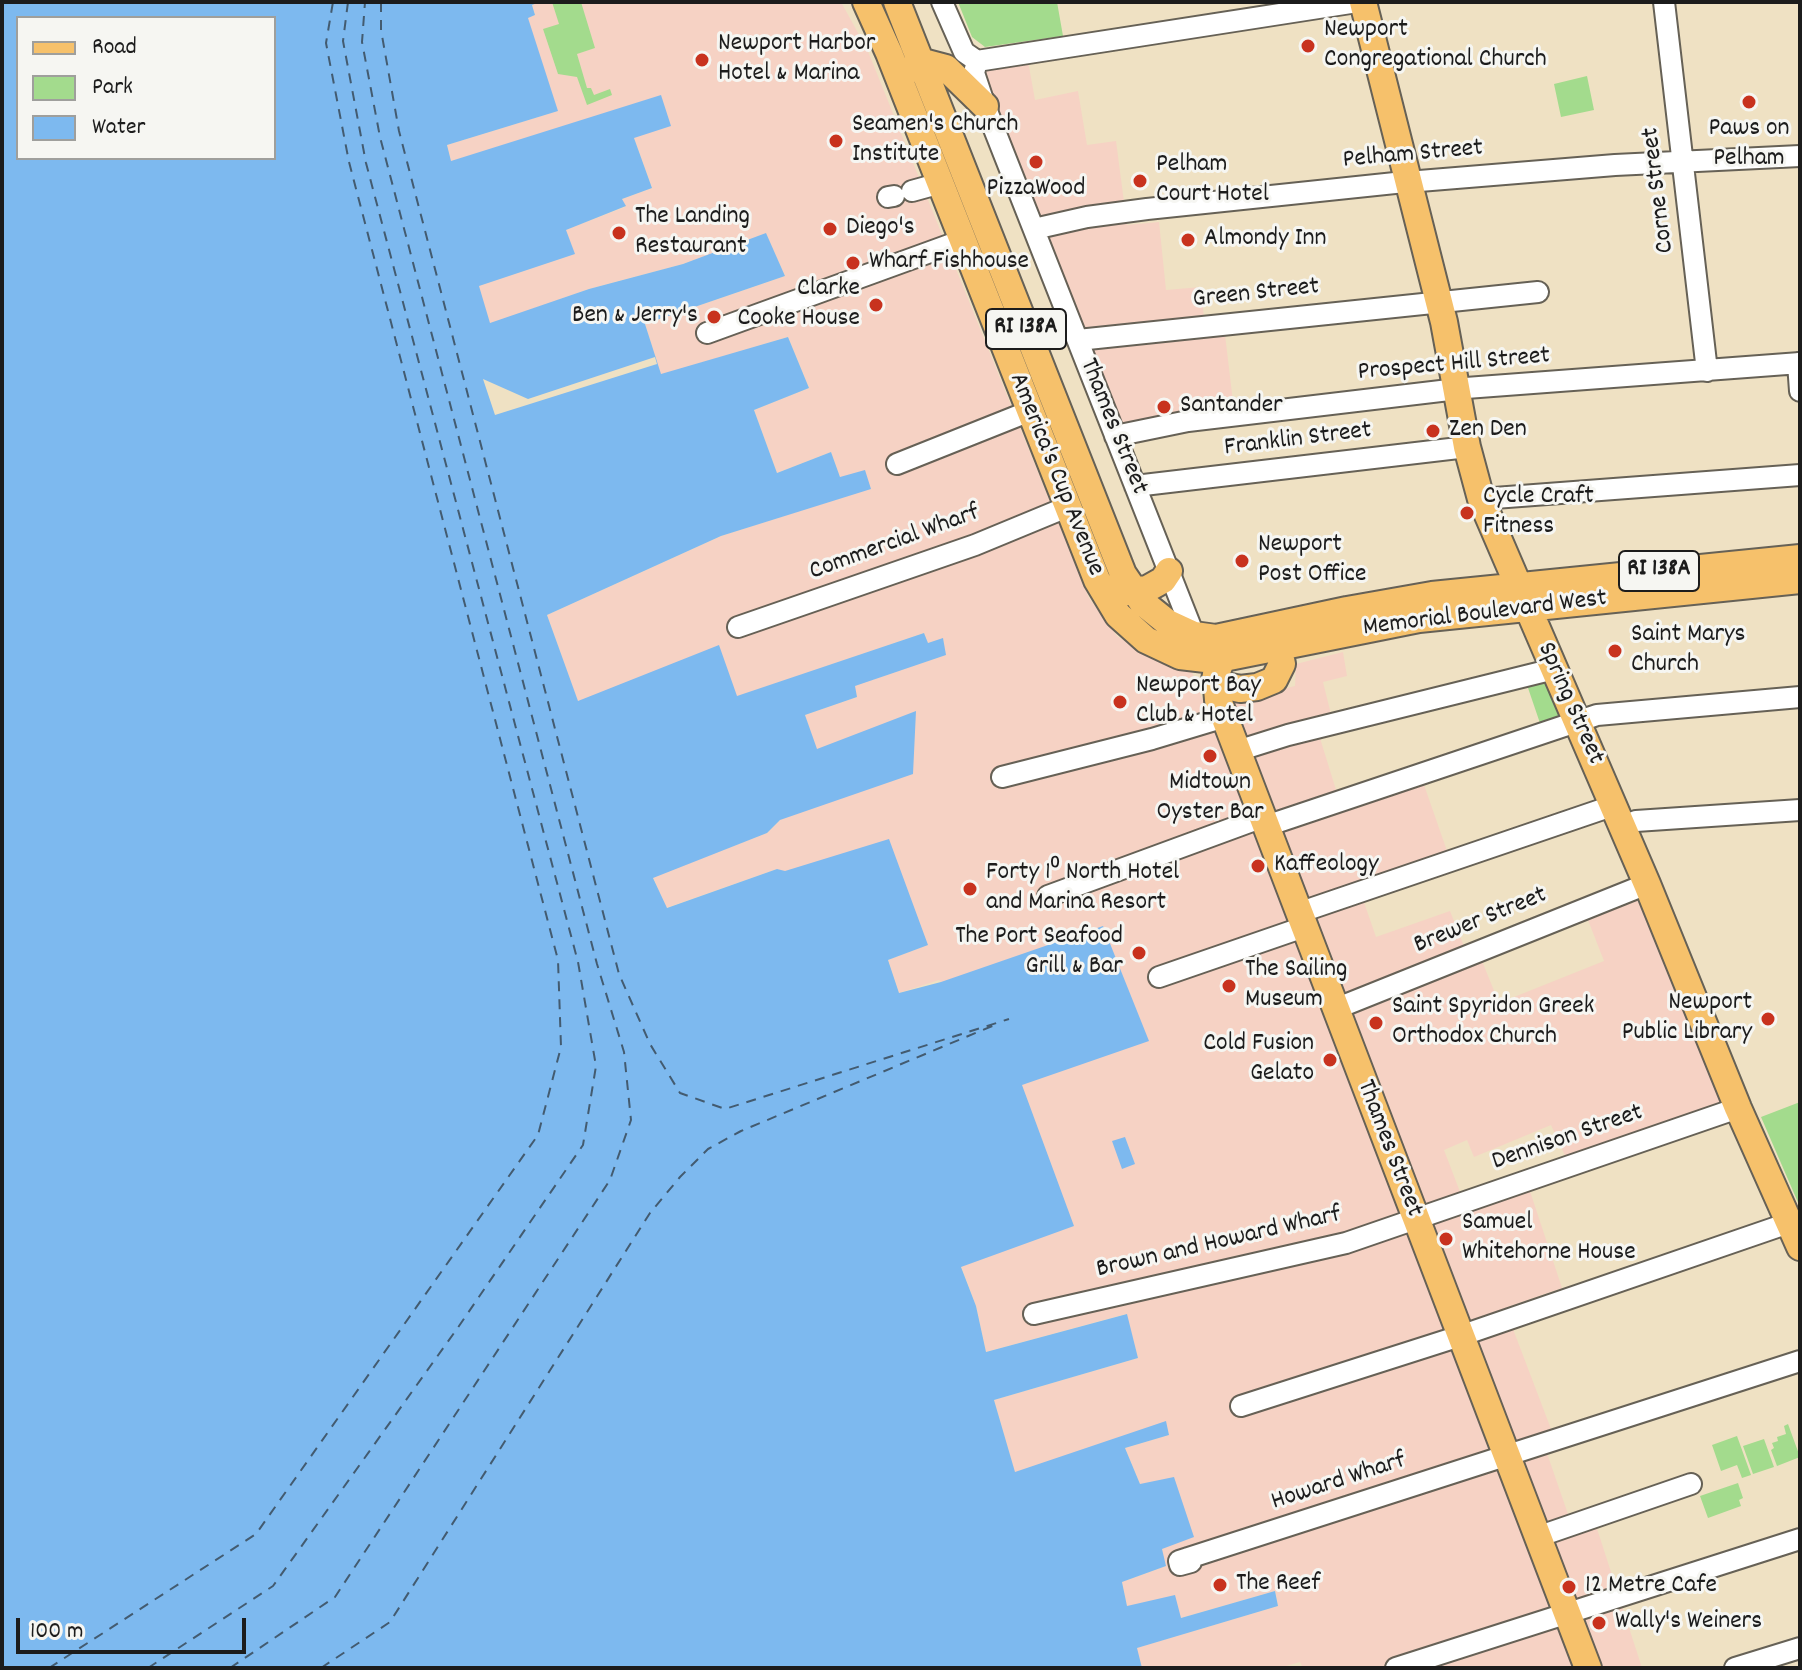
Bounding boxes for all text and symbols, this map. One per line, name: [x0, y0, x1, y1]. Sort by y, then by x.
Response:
place label: Newport Congregational Church: [1324, 15, 1547, 76]
legend: [16, 16, 276, 160]
place label: Newport Harbor Hotel & Marina: [718, 29, 875, 90]
text: Road: [92, 31, 137, 65]
marker: Newport Congregational Church: [1299, 37, 1317, 55]
marker: Newport Harbor Hotel & Marina: [693, 51, 711, 69]
text: Park: [92, 71, 133, 105]
marker: Paws on Pelham: [1740, 93, 1758, 111]
place label: Seamen's Church Institute: [852, 110, 1018, 172]
text: Water: [92, 111, 145, 145]
place label: Paws on Pelham: [1708, 114, 1790, 176]
street label: Corne Street: [1637, 125, 1683, 255]
marker: Seamen's Church Institute: [827, 132, 845, 150]
street label: Pelham Street: [1342, 134, 1484, 178]
place label: Pelham Court Hotel: [1156, 150, 1269, 212]
marker: PizzaWood: [1027, 153, 1045, 171]
marker: Pelham Court Hotel: [1131, 172, 1149, 190]
place label: PizzaWood: [987, 174, 1085, 206]
place label: The Landing Restaurant: [635, 202, 750, 264]
place label: Diego's: [846, 213, 915, 245]
marker: Diego's: [821, 220, 839, 238]
marker: The Landing Restaurant: [610, 224, 628, 242]
place label: Almondy Inn: [1204, 224, 1327, 256]
marker: Almondy Inn: [1179, 231, 1197, 249]
place label: Wharf Fishhouse: [869, 247, 1029, 279]
marker: Wharf Fishhouse: [844, 254, 862, 272]
street label: Green Street: [1191, 273, 1321, 317]
place label: Clarke Cooke House: [737, 274, 860, 336]
marker: Clarke Cooke House: [867, 296, 885, 314]
place label: Ben & Jerry's: [572, 301, 698, 333]
marker: Ben & Jerry's: [705, 308, 723, 326]
road number: RI 138A: [986, 309, 1066, 349]
street label: Prospect Hill Street: [1357, 342, 1551, 390]
street label: Thames Street: [1071, 354, 1153, 500]
street label: America's Cup Avenue: [1000, 369, 1110, 581]
place label: Santander: [1180, 391, 1283, 423]
marker: Santander: [1155, 398, 1173, 416]
place label: Zen Den: [1449, 415, 1527, 447]
street label: Franklin Street: [1223, 416, 1373, 466]
marker: Zen Den: [1424, 422, 1442, 440]
place label: Cycle Craft Fitness: [1483, 482, 1594, 544]
street label: Commercial Wharf: [806, 499, 984, 589]
marker: Cycle Craft Fitness: [1458, 504, 1476, 522]
place label: Newport Post Office: [1258, 530, 1366, 592]
road number: RI 138A: [1619, 551, 1699, 591]
marker: Newport Post Office: [1233, 552, 1251, 570]
street label: Memorial Boulevard West: [1361, 585, 1609, 645]
place label: Saint Marys Church: [1631, 620, 1746, 682]
street label: Spring Street: [1528, 638, 1610, 770]
marker: Saint Marys Church: [1606, 642, 1624, 660]
place label: Newport Bay Club & Hotel: [1136, 671, 1261, 732]
marker: Newport Bay Club & Hotel: [1111, 693, 1129, 711]
marker: Midtown Oyster Bar: [1201, 747, 1219, 765]
place label: Midtown Oyster Bar: [1156, 768, 1264, 830]
place label: Kaffeology: [1274, 850, 1378, 882]
marker: Kaffeology: [1249, 857, 1267, 875]
place label: Forty 1⁰ North Hotel and Marina Resort: [986, 858, 1179, 920]
marker: Forty 1⁰ North Hotel and Marina Resort: [961, 880, 979, 898]
street label: Brewer Street: [1410, 881, 1552, 963]
place label: The Port Seafood Grill & Bar: [955, 922, 1123, 984]
marker: The Port Seafood Grill & Bar: [1130, 944, 1148, 962]
place label: The Sailing Museum: [1245, 955, 1347, 1016]
marker: The Sailing Museum: [1220, 977, 1238, 995]
place label: Newport Public Library: [1622, 988, 1752, 1050]
place label: Saint Spyridon Greek Orthodox Church: [1392, 992, 1594, 1054]
marker: Newport Public Library: [1759, 1010, 1777, 1028]
marker: Saint Spyridon Greek Orthodox Church: [1367, 1014, 1385, 1032]
place label: Cold Fusion Gelato: [1203, 1029, 1314, 1090]
marker: Cold Fusion Gelato: [1321, 1051, 1339, 1069]
street label: Thames Street: [1348, 1076, 1428, 1222]
street label: Dennison Street: [1489, 1099, 1647, 1179]
street label: Brown and Howard Wharf: [1094, 1201, 1344, 1287]
place label: Samuel Whitehorne House: [1462, 1208, 1636, 1270]
marker: Samuel Whitehorne House: [1437, 1230, 1455, 1248]
street label: Howard Wharf: [1268, 1447, 1410, 1519]
place label: The Reef: [1236, 1569, 1320, 1601]
place label: 12 Metre Cafe: [1585, 1571, 1717, 1603]
marker: The Reef: [1211, 1576, 1229, 1594]
marker: 12 Metre Cafe: [1560, 1578, 1578, 1596]
scale bar: [20, 1602, 250, 1652]
place label: Wally's Weiners: [1615, 1607, 1762, 1639]
marker: Wally's Weiners: [1590, 1614, 1608, 1632]
text: 100 m: [30, 1615, 83, 1649]

